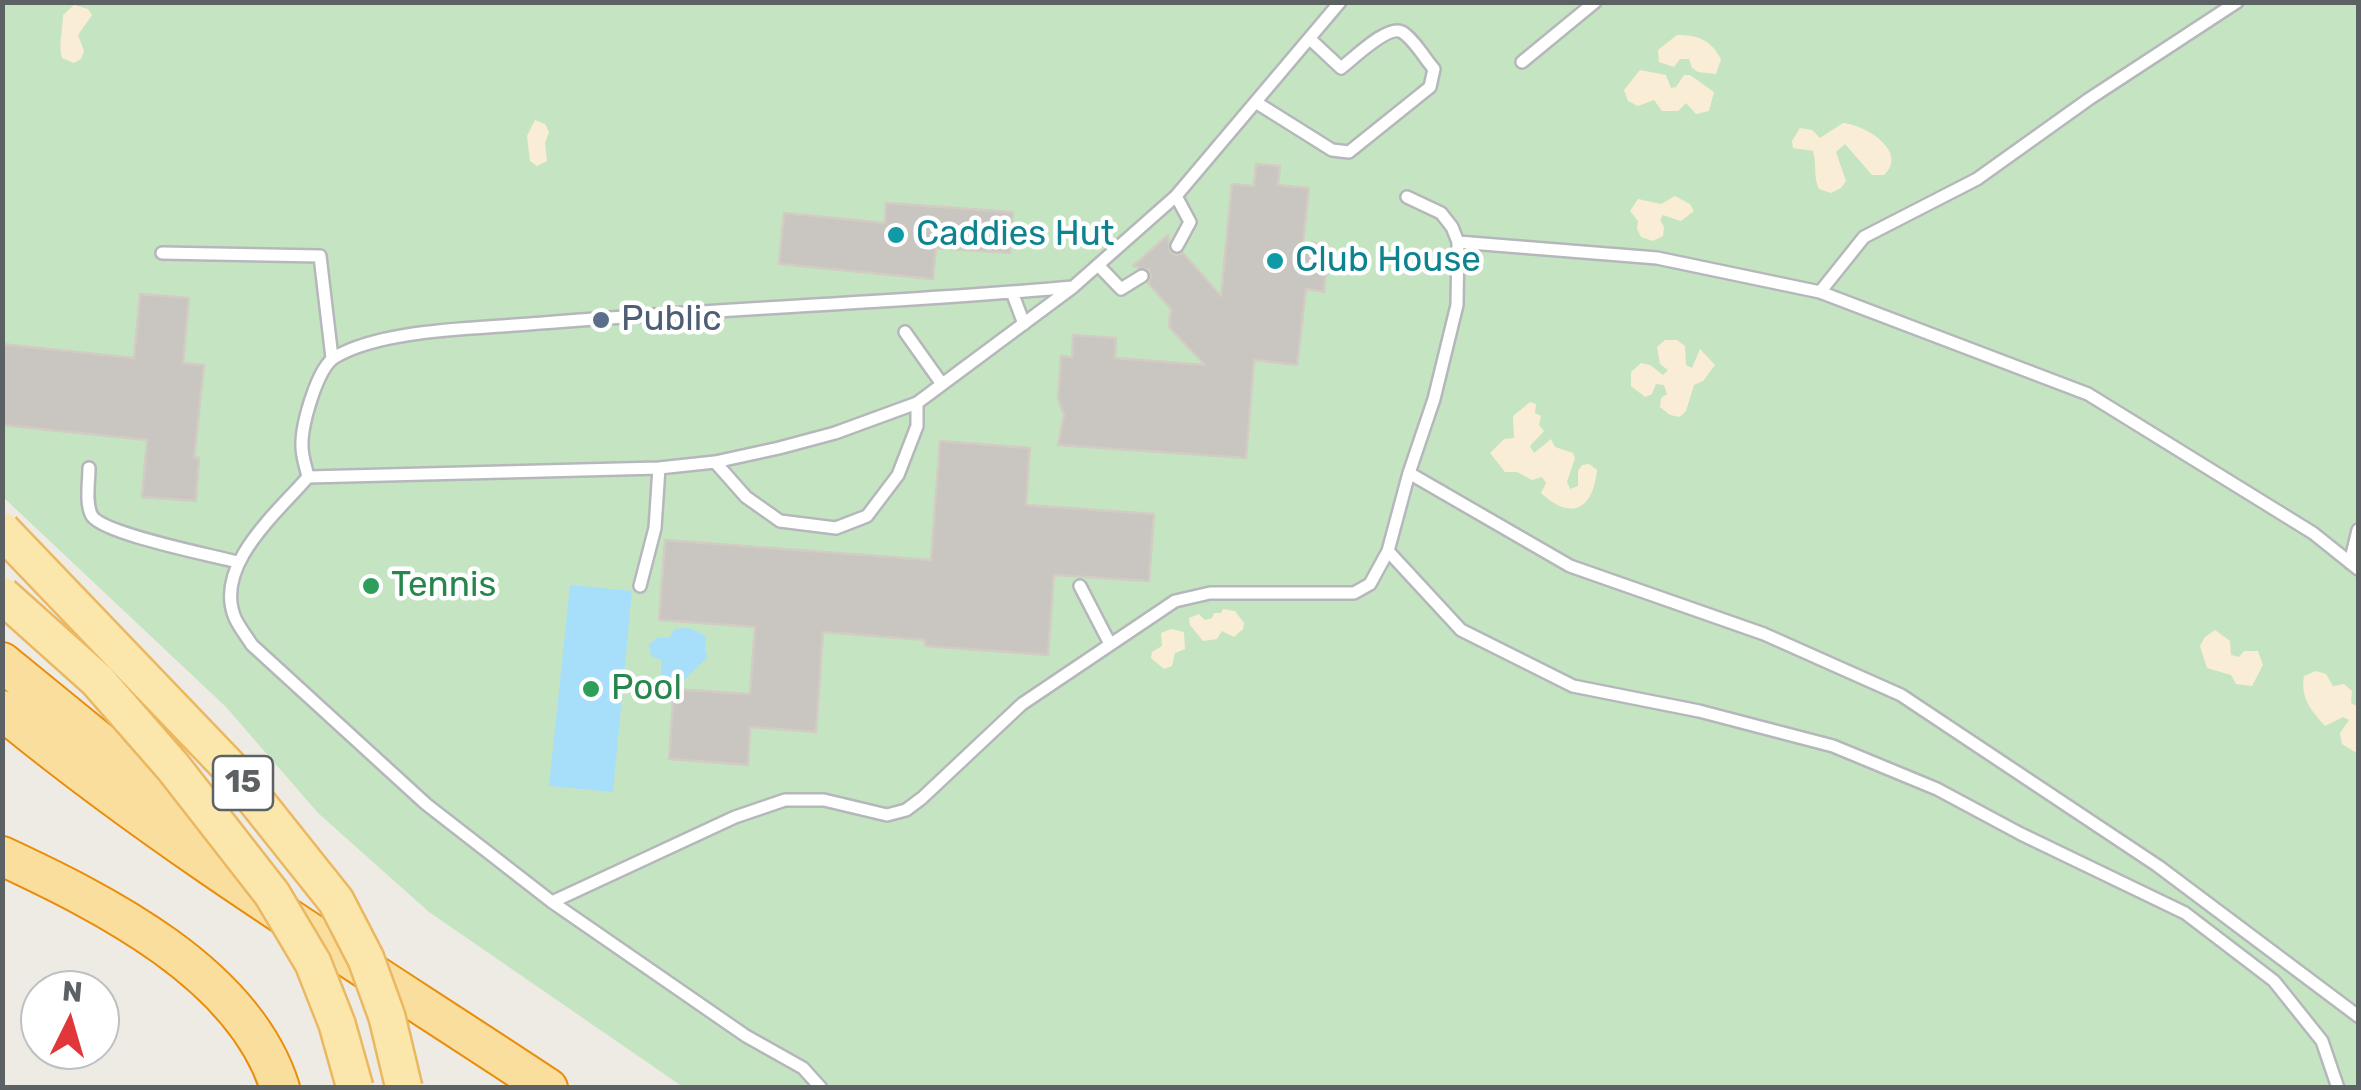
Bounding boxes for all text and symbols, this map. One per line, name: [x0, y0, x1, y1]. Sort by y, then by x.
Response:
place label: Caddies Hut: [916, 214, 1115, 256]
marker: Caddies Hut: [885, 224, 907, 246]
place label: Club House: [1295, 240, 1481, 282]
marker: Club House: [1264, 250, 1286, 272]
place label: Public: [621, 299, 722, 341]
marker: Public: [590, 309, 612, 331]
place label: Tennis: [391, 565, 496, 607]
marker: Tennis: [360, 575, 382, 597]
place label: Pool: [611, 668, 682, 710]
marker: Pool: [580, 678, 602, 700]
road number: 15: [213, 756, 273, 810]
north arrow: [20, 970, 120, 1070]
text: N: [61, 974, 84, 1009]

